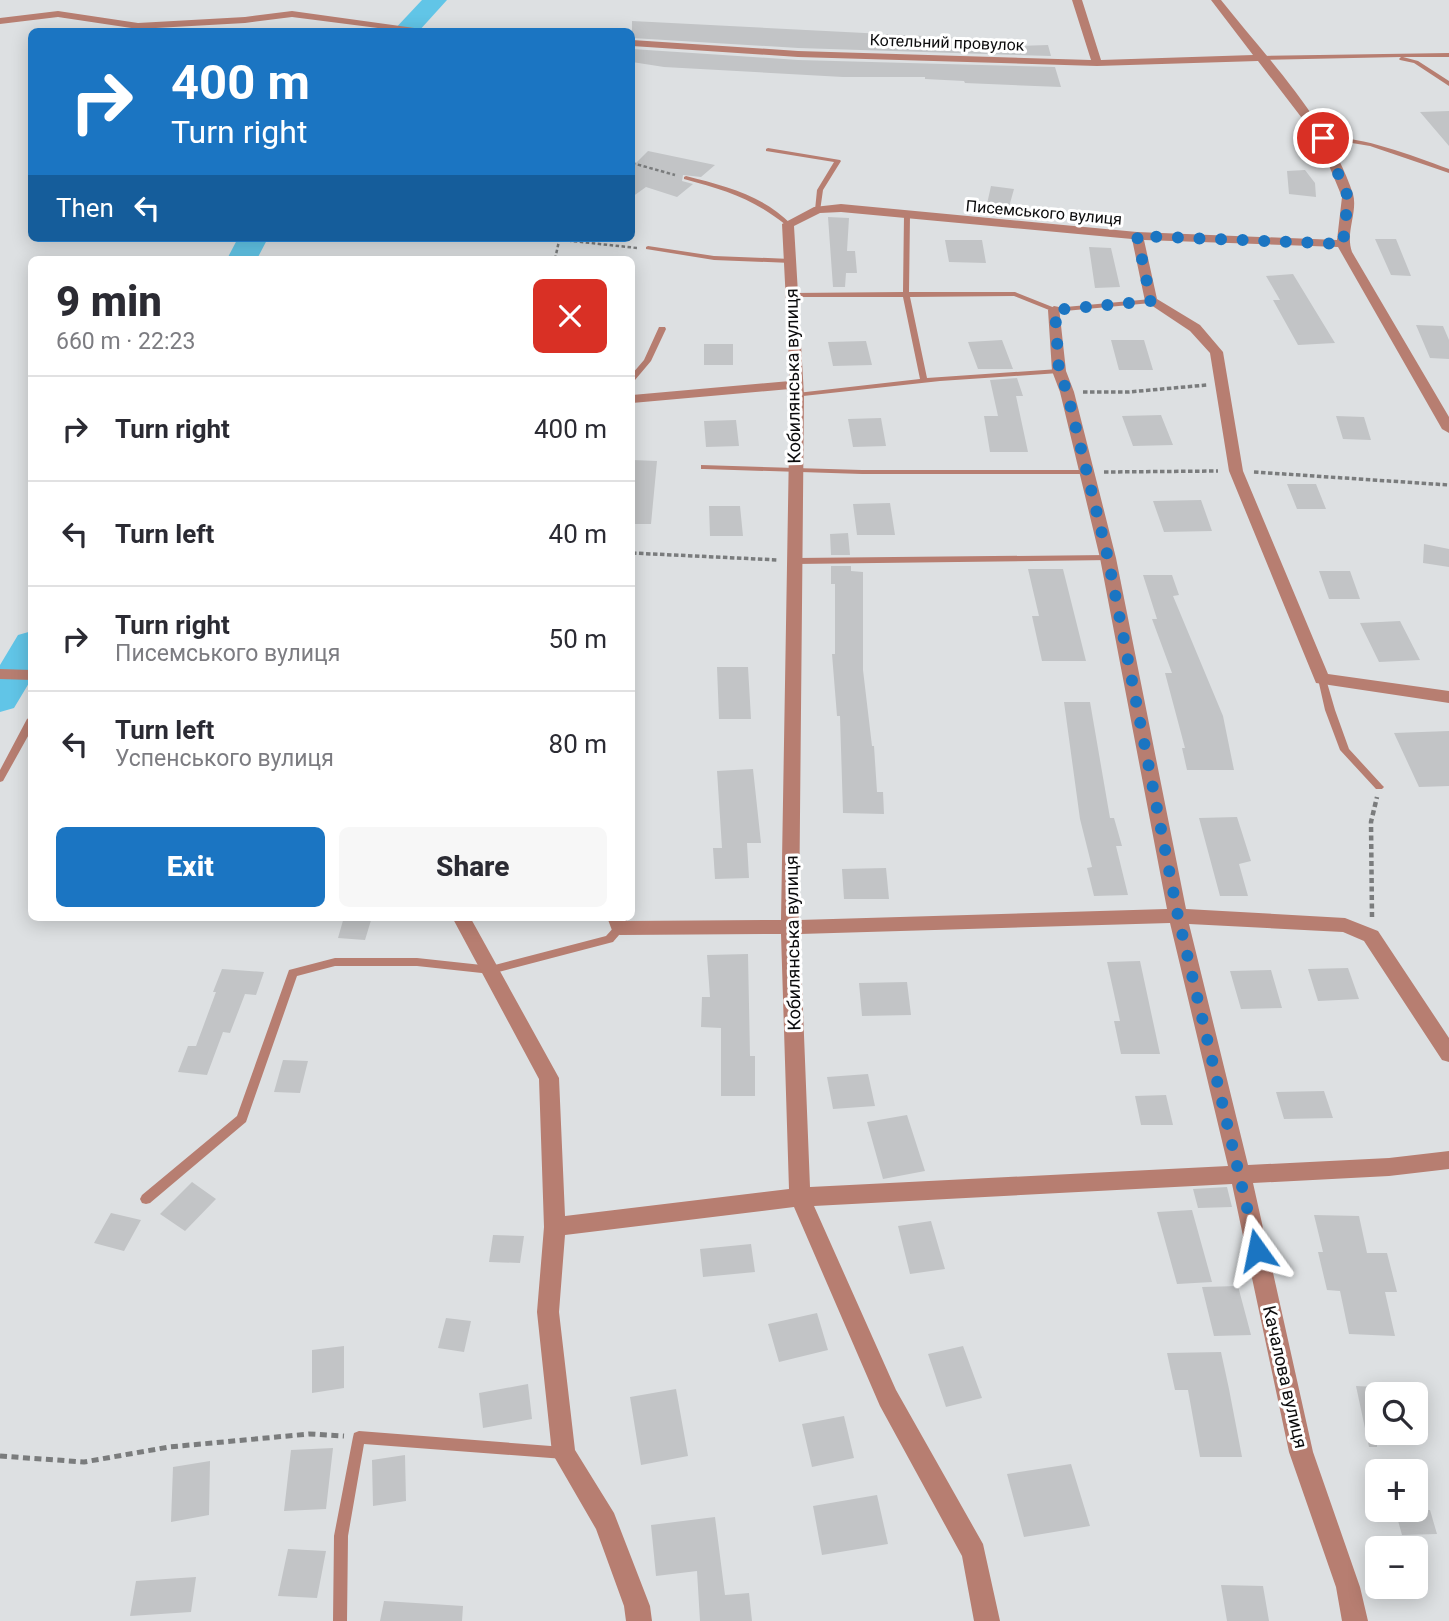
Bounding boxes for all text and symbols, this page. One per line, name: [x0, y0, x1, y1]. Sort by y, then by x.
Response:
street label: Котельний провулок: [869, 30, 1025, 55]
text: 400 m: [171, 54, 310, 111]
icon: right: [56, 56, 147, 147]
pin: [1293, 108, 1353, 168]
text: Turn right: [171, 113, 307, 151]
icon: arrive: [1304, 119, 1342, 157]
icon: left: [128, 189, 166, 227]
text: Then: [56, 193, 114, 223]
street label: Писемського вулиця: [965, 196, 1123, 229]
text: 9 min: [56, 277, 162, 326]
button: close: [533, 279, 607, 353]
street label: Кобилянська вулиця: [780, 288, 805, 464]
text: 660 m · 22:23: [56, 328, 195, 355]
icon: right: [56, 410, 94, 448]
text: Turn right: [115, 414, 230, 444]
text: 400 m: [534, 414, 607, 444]
icon: left: [56, 515, 94, 553]
text: Turn left: [115, 519, 214, 549]
text: 40 m: [549, 519, 607, 549]
text: Turn right: [115, 610, 230, 640]
icon: right: [56, 620, 94, 658]
text: 50 m: [549, 624, 607, 654]
text: Писемського вулиця: [115, 640, 341, 667]
text: Turn left: [115, 715, 214, 745]
icon: left: [56, 725, 94, 763]
text: 80 m: [549, 729, 607, 759]
text: Успенського вулиця: [115, 745, 334, 772]
button: Exit: [56, 827, 325, 907]
button: Share: [339, 827, 607, 907]
street label: Кобилянська вулиця: [780, 855, 805, 1031]
position arrow: [1220, 1213, 1294, 1287]
street label: Качалова вулиця: [1259, 1303, 1312, 1450]
map controls: [1365, 1382, 1428, 1599]
button: search: [1365, 1382, 1428, 1445]
button: +: [1365, 1459, 1428, 1522]
button: −: [1365, 1536, 1428, 1599]

